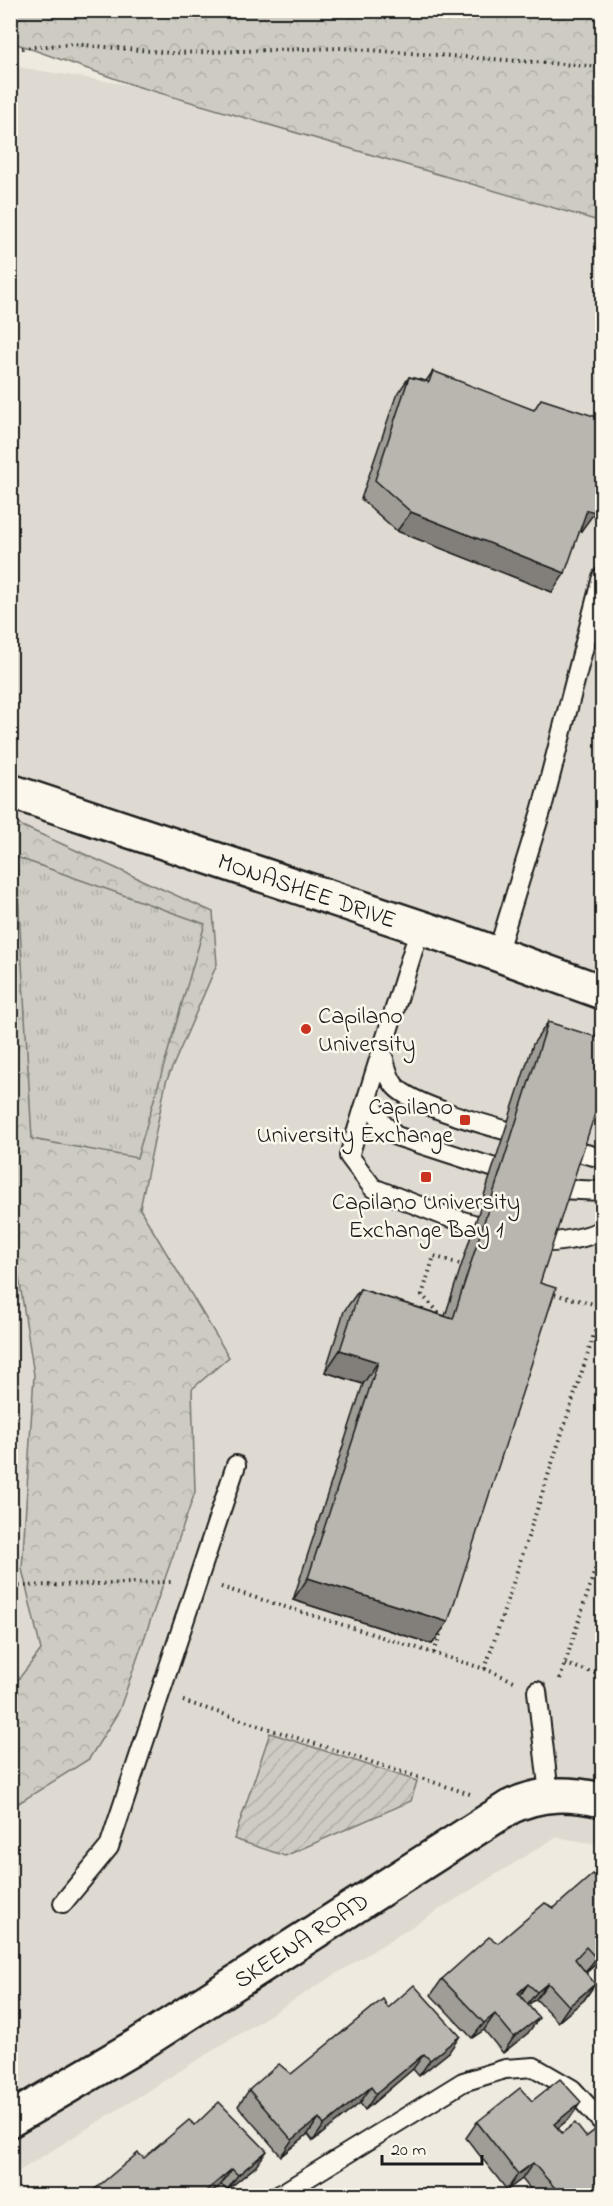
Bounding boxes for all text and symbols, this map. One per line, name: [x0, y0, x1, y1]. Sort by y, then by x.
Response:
street label: MONASHEE DRIVE: [212, 845, 400, 939]
place label: Capilano University: [318, 1000, 415, 1064]
marker: Capilano University: [299, 1022, 313, 1036]
place label: Capilano University Exchange: [257, 1091, 453, 1155]
marker: Capilano University Exchange: [458, 1113, 472, 1127]
marker: Capilano University Exchange Bay 1: [419, 1170, 433, 1184]
place label: Capilano University Exchange Bay 1: [332, 1186, 520, 1250]
street label: SKEENA ROAD: [228, 1885, 377, 1999]
scale bar: [382, 2128, 482, 2166]
text: 20 m: [391, 2138, 426, 2164]

